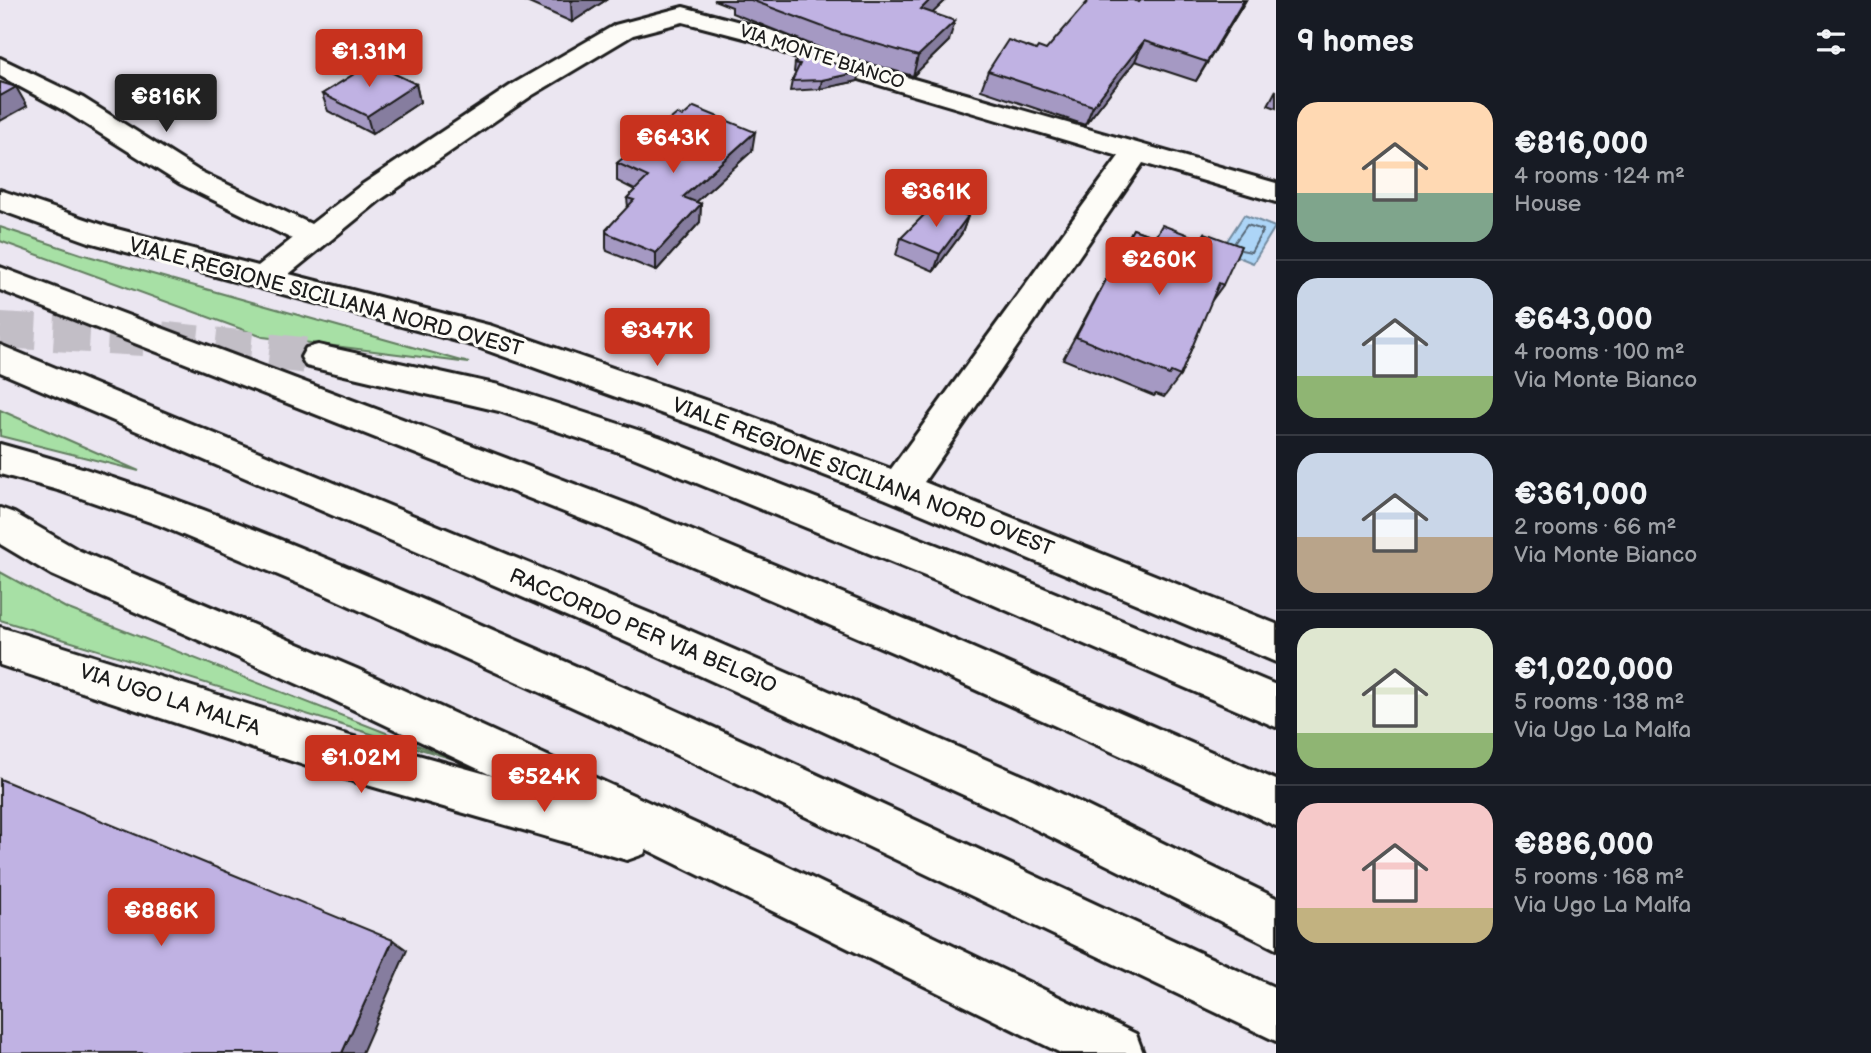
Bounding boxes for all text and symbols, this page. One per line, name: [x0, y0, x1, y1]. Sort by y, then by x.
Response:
street label: VIA MONTE BIANCO: [737, 20, 907, 94]
icon: filters: [1812, 23, 1850, 61]
text: 9 homes: [1297, 24, 1414, 60]
pin: €1.31M: [312, 29, 426, 89]
text: €1.31M: [331, 38, 407, 66]
pin: €816K: [117, 74, 215, 134]
text: €816K: [131, 83, 201, 111]
pin: €643K: [624, 116, 722, 175]
text: €643K: [636, 124, 710, 152]
text: €816,000: [1514, 126, 1648, 162]
icon: home: [1353, 130, 1437, 214]
text: 4 rooms · 124 m²: [1514, 162, 1685, 190]
pin: €361K: [887, 170, 985, 229]
text: €361K: [901, 178, 971, 206]
text: House: [1514, 190, 1581, 218]
street label: VIALE REGIONE SICILIANA NORD OVEST: [126, 232, 526, 362]
pin: €260K: [1110, 238, 1208, 297]
text: €260K: [1121, 246, 1197, 274]
text: €643,000: [1514, 302, 1653, 338]
icon: home: [1353, 306, 1437, 390]
pin: €347K: [608, 308, 706, 368]
text: €347K: [621, 317, 693, 345]
text: 4 rooms · 100 m²: [1514, 338, 1685, 366]
text: Via Monte Bianco: [1514, 366, 1697, 394]
street label: VIALE REGIONE SICILIANA NORD OVEST: [669, 392, 1058, 562]
text: €361,000: [1514, 477, 1648, 513]
icon: home: [1353, 481, 1437, 565]
text: 2 rooms · 66 m²: [1514, 513, 1676, 541]
text: Via Monte Bianco: [1514, 541, 1697, 569]
street label: RACCORDO PER VIA BELGIO: [506, 563, 780, 699]
text: €1,020,000: [1514, 652, 1673, 688]
icon: home: [1353, 656, 1437, 740]
street label: VIA UGO LA MALFA: [76, 659, 264, 741]
text: 5 rooms · 138 m²: [1514, 688, 1684, 716]
text: Via Ugo La Malfa: [1514, 716, 1691, 744]
pin: €1.02M: [304, 736, 418, 795]
text: €1.02M: [321, 744, 401, 772]
pin: €524K: [495, 754, 593, 814]
text: €524K: [508, 763, 580, 791]
text: €886,000: [1514, 827, 1654, 863]
icon: home: [1353, 831, 1437, 915]
text: 5 rooms · 168 m²: [1514, 863, 1684, 891]
pin: €886K: [112, 888, 210, 948]
text: Via Ugo La Malfa: [1514, 891, 1691, 919]
text: €886K: [124, 897, 198, 925]

